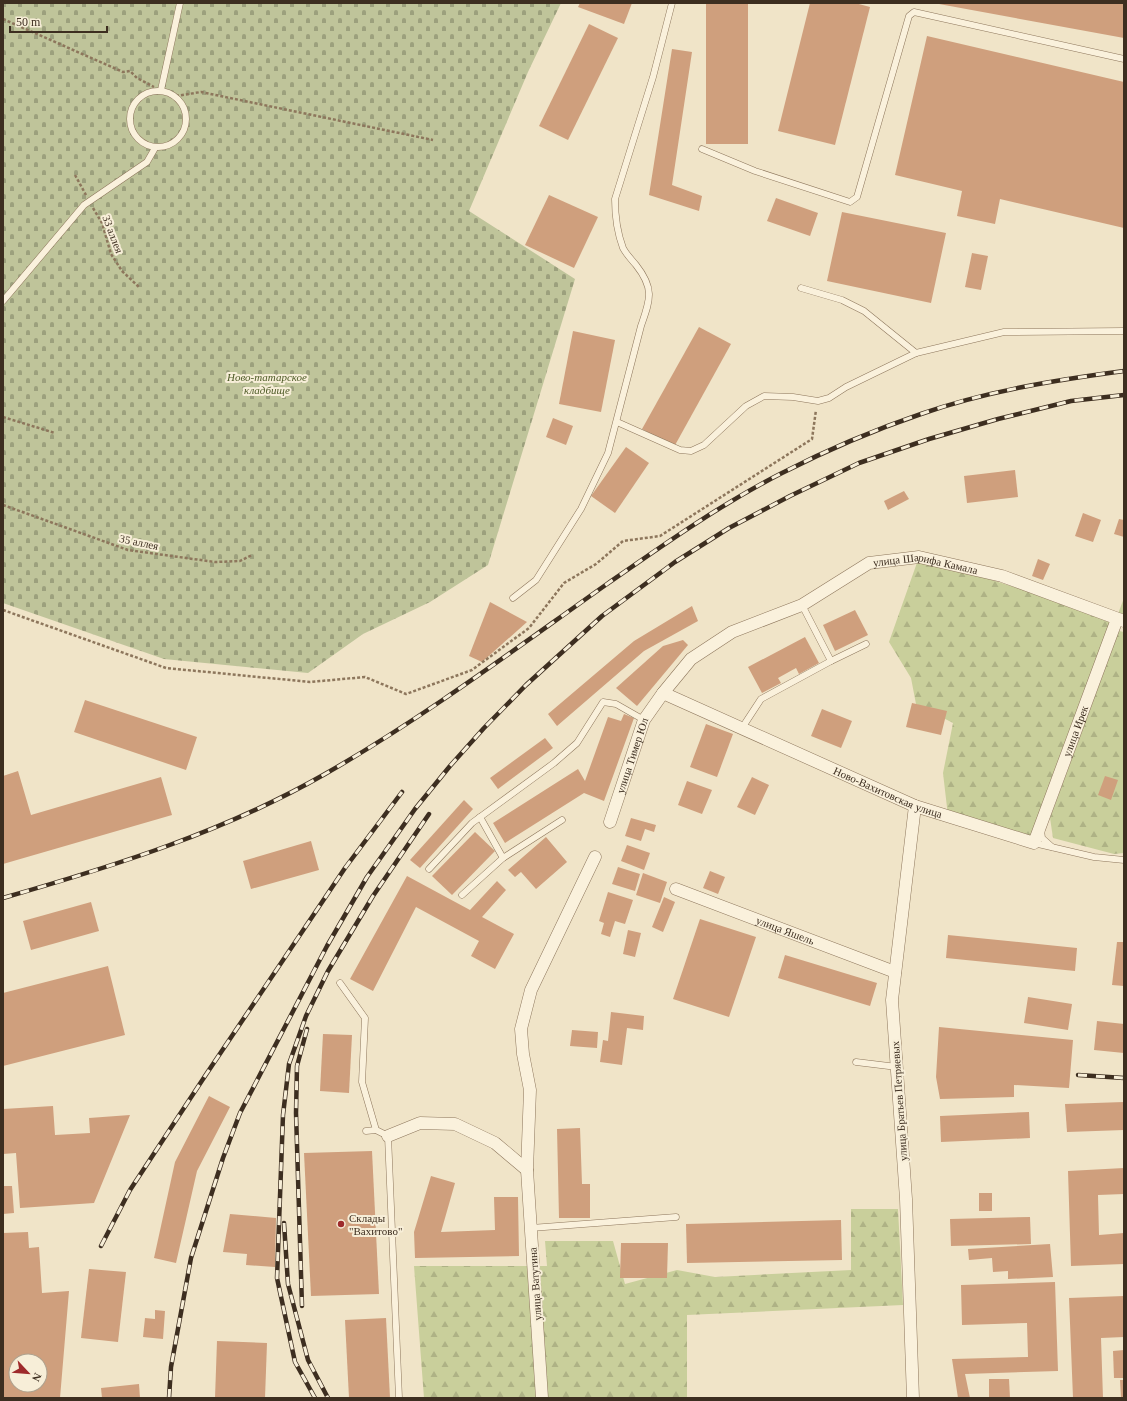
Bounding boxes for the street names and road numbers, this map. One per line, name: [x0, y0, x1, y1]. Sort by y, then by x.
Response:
street label: 33 аллея: [100, 213, 126, 255]
street label: 35 аллея: [118, 532, 160, 552]
street label: улица Шарифа Камала: [872, 551, 979, 576]
street label: улица Ирек: [1060, 703, 1091, 758]
street label: улица Тимер Юл: [614, 716, 650, 795]
street label: Ново-Вахитовская улица: [832, 764, 944, 820]
street label: улица Яшель: [755, 914, 816, 947]
street label: улица Братьев Петряевых: [889, 1040, 909, 1161]
street label: улица Ватутина: [526, 1247, 544, 1321]

